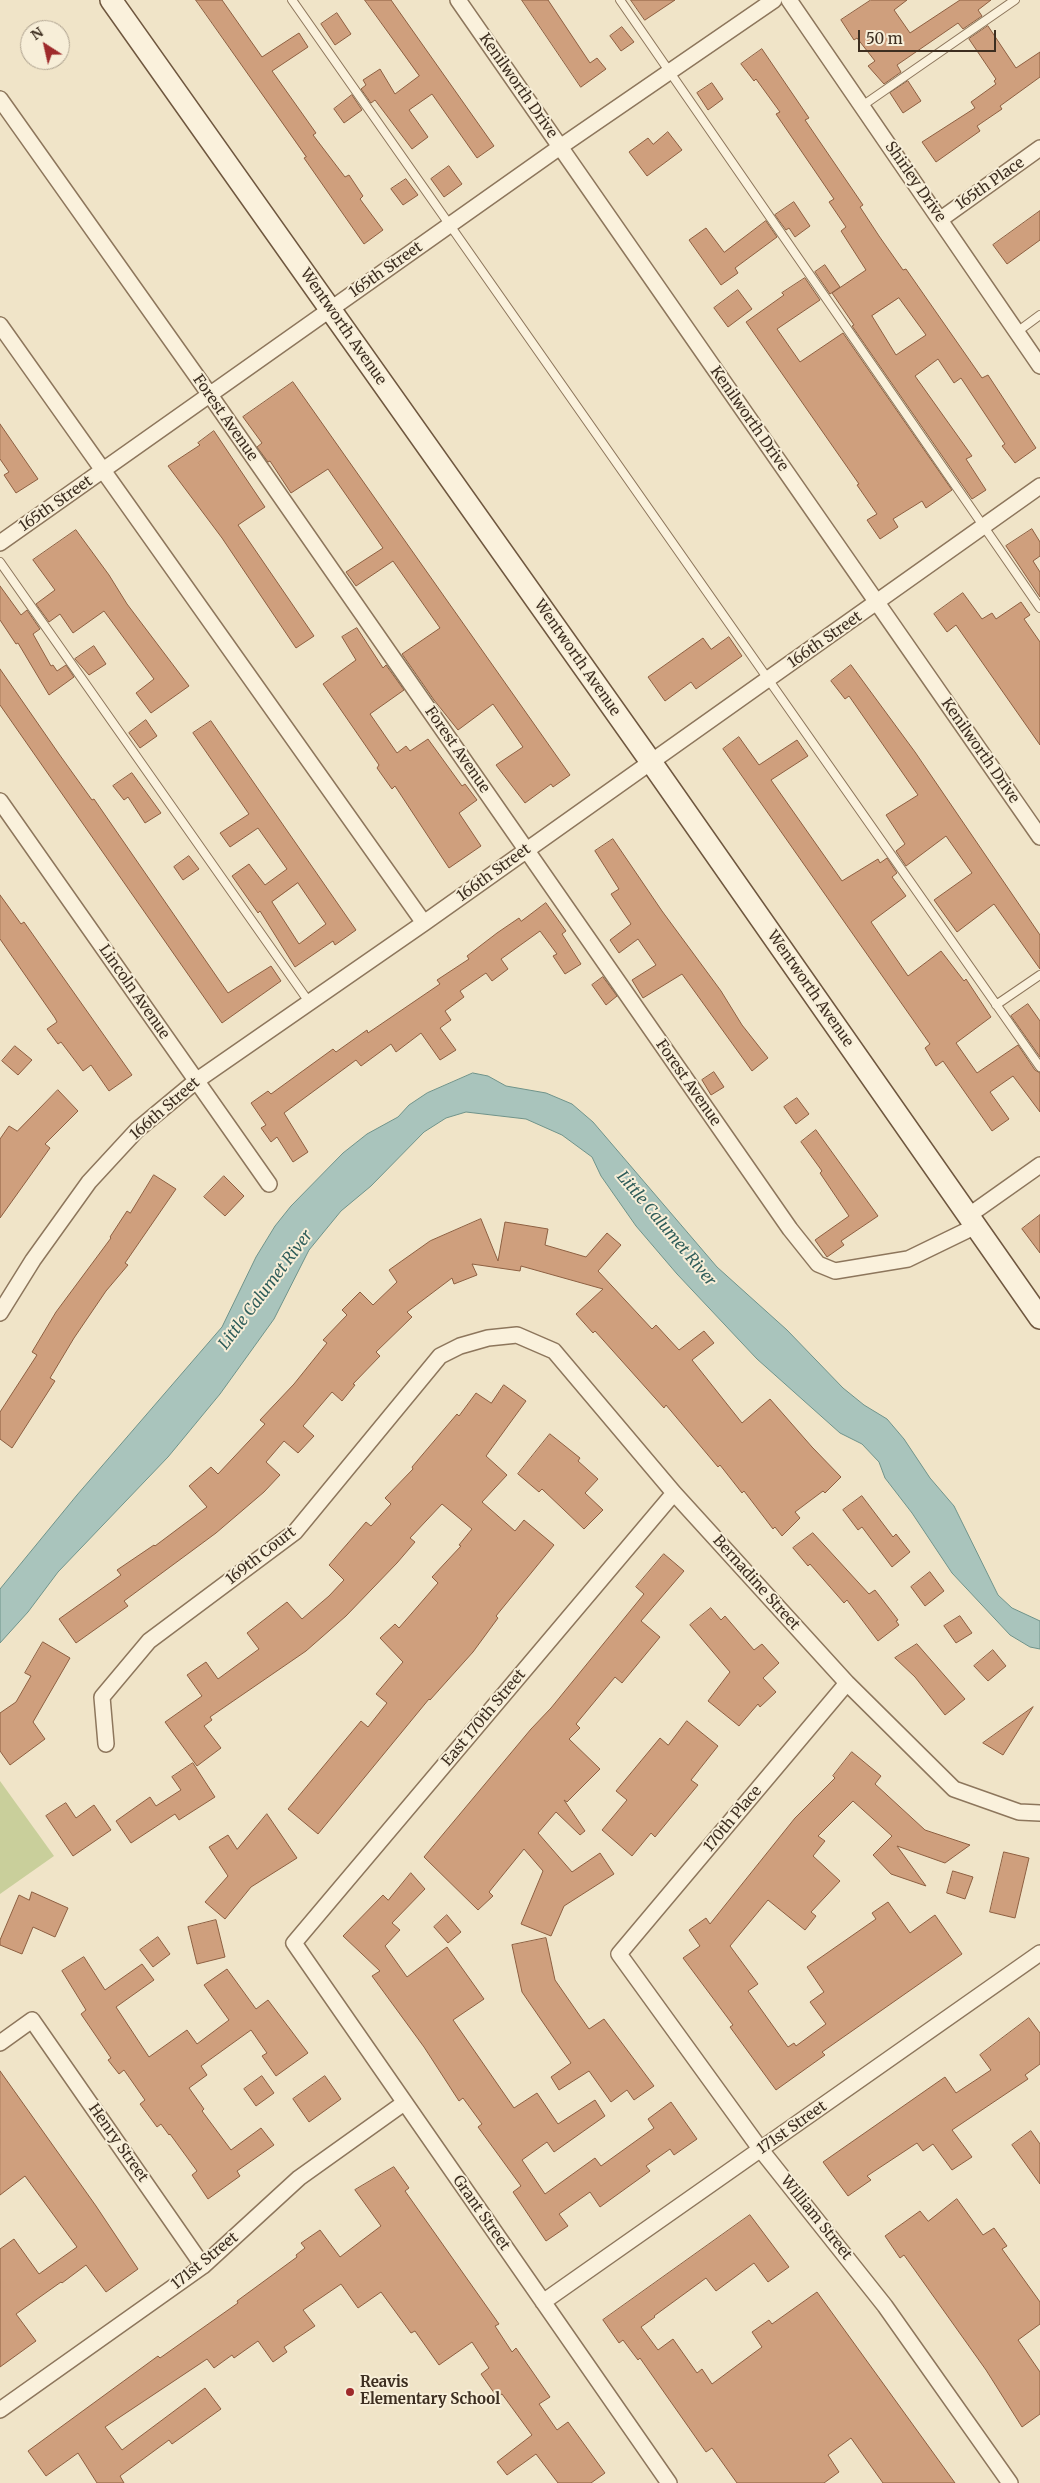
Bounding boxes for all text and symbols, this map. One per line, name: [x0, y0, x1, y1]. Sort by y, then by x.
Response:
north arrow: [20, 20, 70, 70]
scale bar: [860, 20, 998, 52]
text: N: [27, 23, 47, 44]
text: 50 m: [866, 29, 903, 48]
street label: Kenilworth Drive: [475, 30, 561, 142]
street label: Shirley Drive: [881, 138, 949, 226]
street label: 165th Place: [952, 154, 1028, 214]
street label: 165th Street: [346, 238, 426, 302]
street label: Wentworth Avenue: [296, 265, 390, 389]
street label: Kenilworth Drive: [706, 363, 792, 475]
street label: Forest Avenue: [189, 371, 261, 465]
street label: 165th Street: [16, 472, 96, 536]
street label: Wentworth Avenue: [530, 596, 624, 720]
street label: 166th Street: [784, 608, 866, 672]
street label: Kenilworth Drive: [937, 695, 1023, 807]
street label: Forest Avenue: [421, 703, 493, 797]
street label: 166th Street: [454, 840, 534, 906]
street label: Wentworth Avenue: [763, 927, 857, 1051]
street label: Lincoln Avenue: [95, 941, 173, 1043]
street label: Forest Avenue: [652, 1036, 724, 1130]
street label: 166th Street: [127, 1074, 203, 1144]
water label: Little Calumet River: [612, 1168, 720, 1290]
water label: Little Calumet River: [215, 1227, 317, 1353]
street label: 169th Court: [223, 1523, 299, 1589]
street label: Bernadine Street: [709, 1532, 803, 1634]
street label: East 170th Street: [438, 1666, 530, 1770]
street label: 170th Place: [700, 1782, 766, 1856]
street label: 171st Street: [754, 2098, 830, 2158]
street label: Henry Street: [84, 2100, 152, 2186]
street label: Grant Street: [449, 2172, 513, 2254]
street label: William Street: [777, 2172, 855, 2264]
street label: 171st Street: [168, 2229, 242, 2293]
place label: Reavis Elementary School: [360, 2374, 500, 2409]
marker: Reavis Elementary School: [344, 2386, 356, 2398]

